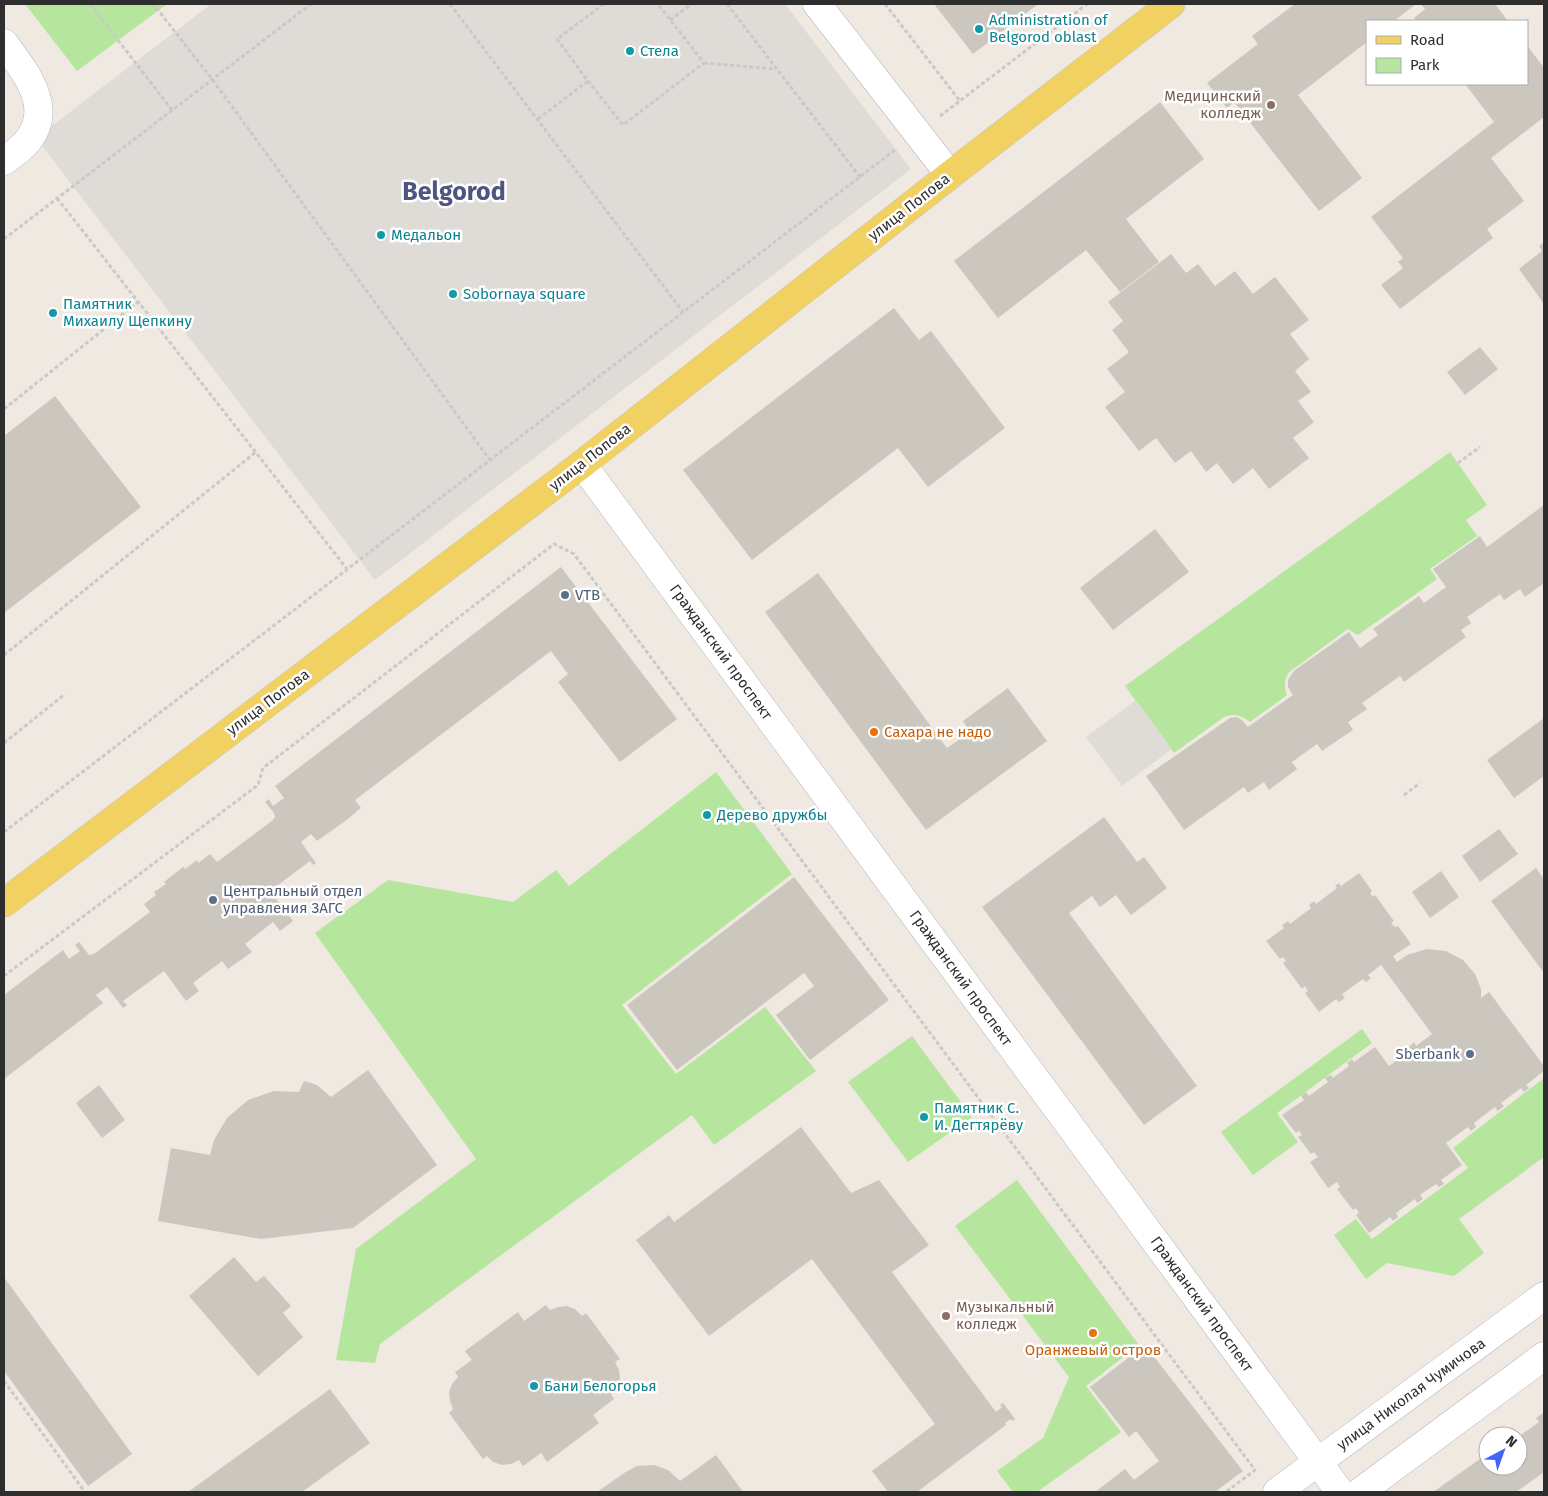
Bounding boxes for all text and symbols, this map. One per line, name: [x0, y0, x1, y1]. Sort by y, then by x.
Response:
place label: Administration of Belgorod oblast: [989, 11, 1108, 46]
legend: [1366, 20, 1528, 85]
marker: Administration of Belgorod oblast: [973, 23, 985, 35]
text: Road: [1410, 31, 1445, 49]
place label: Стела: [640, 42, 679, 60]
marker: Стела: [624, 45, 636, 57]
text: Park: [1410, 56, 1440, 74]
place label: Медицинский колледж: [1164, 87, 1261, 122]
marker: Медицинский колледж: [1265, 99, 1277, 111]
street label: улица Попова: [865, 170, 953, 244]
district label: Belgorod: [402, 177, 506, 207]
place label: Медальон: [391, 226, 461, 244]
marker: Медальон: [375, 229, 387, 241]
place label: Sobornaya square: [463, 285, 586, 303]
marker: Sobornaya square: [447, 288, 459, 300]
place label: Памятник Михаилу Щепкину: [63, 295, 192, 330]
marker: Памятник Михаилу Щепкину: [47, 307, 59, 319]
street label: улица Попова: [546, 420, 634, 494]
street label: Гражданский проспект: [666, 581, 776, 723]
place label: VTB: [575, 586, 600, 604]
marker: VTB: [559, 589, 571, 601]
street label: улица Попова: [223, 665, 313, 739]
place label: Сахара не надо: [884, 723, 992, 741]
marker: Сахара не надо: [868, 726, 880, 738]
place label: Дерево дружбы: [716, 806, 828, 824]
marker: Дерево дружбы: [701, 809, 713, 821]
place label: Центральный отдел управления ЗАГС: [223, 882, 362, 917]
marker: Центральный отдел управления ЗАГС: [207, 894, 219, 906]
street label: Гражданский проспект: [906, 907, 1016, 1049]
place label: Sberbank: [1396, 1045, 1460, 1063]
marker: Sberbank: [1464, 1048, 1476, 1060]
place label: Памятник С. И. Дегтярёву: [934, 1099, 1024, 1134]
marker: Памятник С. И. Дегтярёву: [918, 1111, 930, 1123]
street label: Гражданский проспект: [1147, 1233, 1257, 1375]
place label: Музыкальный колледж: [956, 1298, 1054, 1333]
marker: Музыкальный колледж: [940, 1310, 952, 1322]
marker: Оранжевый остров: [1087, 1327, 1099, 1339]
street label: улица Николая Чумичова: [1333, 1334, 1489, 1454]
place label: Оранжевый остров: [1025, 1341, 1161, 1359]
place label: Бани Белогорья: [544, 1377, 657, 1395]
marker: Бани Белогорья: [528, 1380, 540, 1392]
north arrow: [1478, 1426, 1528, 1476]
text: N: [1502, 1432, 1520, 1451]

